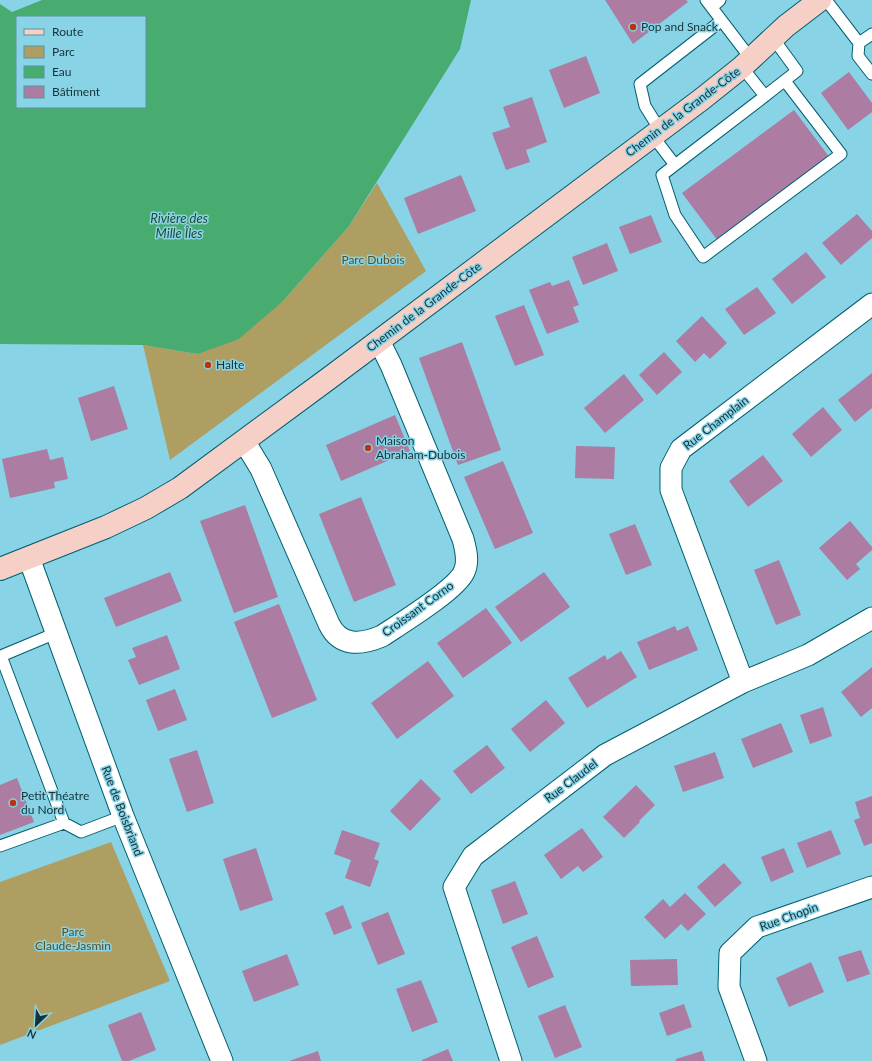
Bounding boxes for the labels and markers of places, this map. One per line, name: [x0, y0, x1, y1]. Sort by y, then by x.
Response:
place label: Pop and Snack: [641, 19, 719, 34]
marker: Pop and Snack: [628, 22, 638, 32]
place label: Halte: [216, 357, 244, 372]
marker: Halte: [203, 360, 213, 370]
place label: Maison Abraham-Dubois: [376, 433, 465, 462]
marker: Maison Abraham-Dubois: [363, 443, 373, 453]
place label: Petit Théatre du Nord: [21, 788, 89, 817]
marker: Petit Théatre du Nord: [8, 798, 18, 808]

